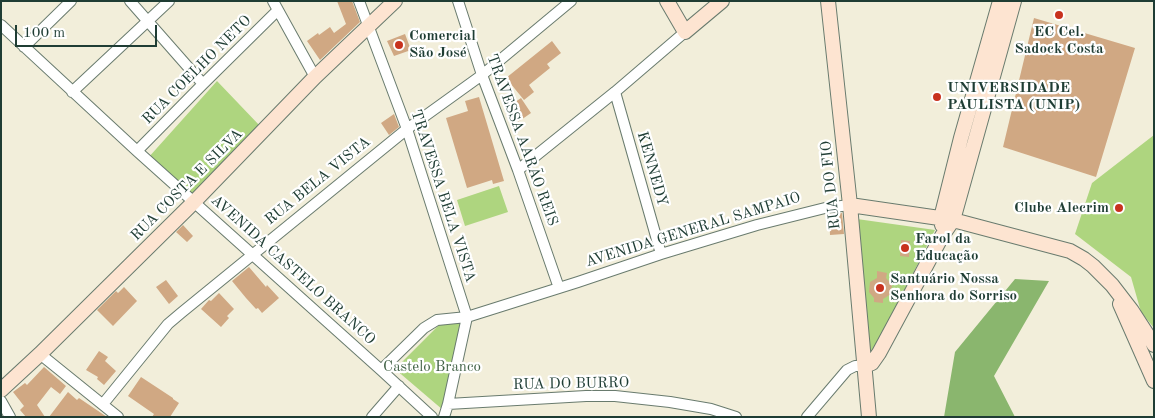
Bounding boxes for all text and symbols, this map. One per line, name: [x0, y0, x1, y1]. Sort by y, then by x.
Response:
marker: EC Cel. Sadock Costa: [1053, 9, 1065, 21]
street label: RUA COELHO NETO: [139, 12, 255, 128]
scale bar: [18, 15, 160, 47]
place label: EC Cel. Sadock Costa: [1014, 23, 1104, 58]
text: 100 m: [23, 26, 65, 41]
place label: Comercial São José: [409, 27, 476, 62]
marker: Comercial São José: [393, 39, 405, 51]
street label: TRAVESSA AARÃO REIS: [482, 52, 562, 228]
place label: UNIVERSIDADE PAULISTA (UNIP): [947, 79, 1080, 114]
marker: UNIVERSIDADE PAULISTA (UNIP): [931, 91, 943, 103]
street label: TRAVESSA BELA VISTA: [407, 107, 479, 285]
street label: RUA COSTA E SILVA: [127, 125, 247, 245]
street label: KENNEDY: [633, 129, 671, 209]
street label: RUA BELA VISTA: [262, 133, 374, 229]
street label: RUA DO FIO: [817, 140, 845, 230]
street label: AVENIDA GENERAL SAMPAIO: [583, 189, 803, 271]
street label: AVENIDA CASTELO BRANCO: [207, 191, 379, 349]
place label: Clube Alecrim: [1014, 199, 1109, 217]
marker: Clube Alecrim: [1113, 202, 1125, 214]
place label: Farol da Educação: [915, 230, 979, 265]
marker: Farol da Educação: [899, 242, 911, 254]
place label: Santuário Nossa Senhora do Sorriso: [890, 270, 1017, 305]
marker: Santuário Nossa Senhora do Sorriso: [874, 282, 886, 294]
park label: Castelo Branco: [383, 358, 481, 376]
street label: RUA DO BURRO: [513, 374, 629, 394]

